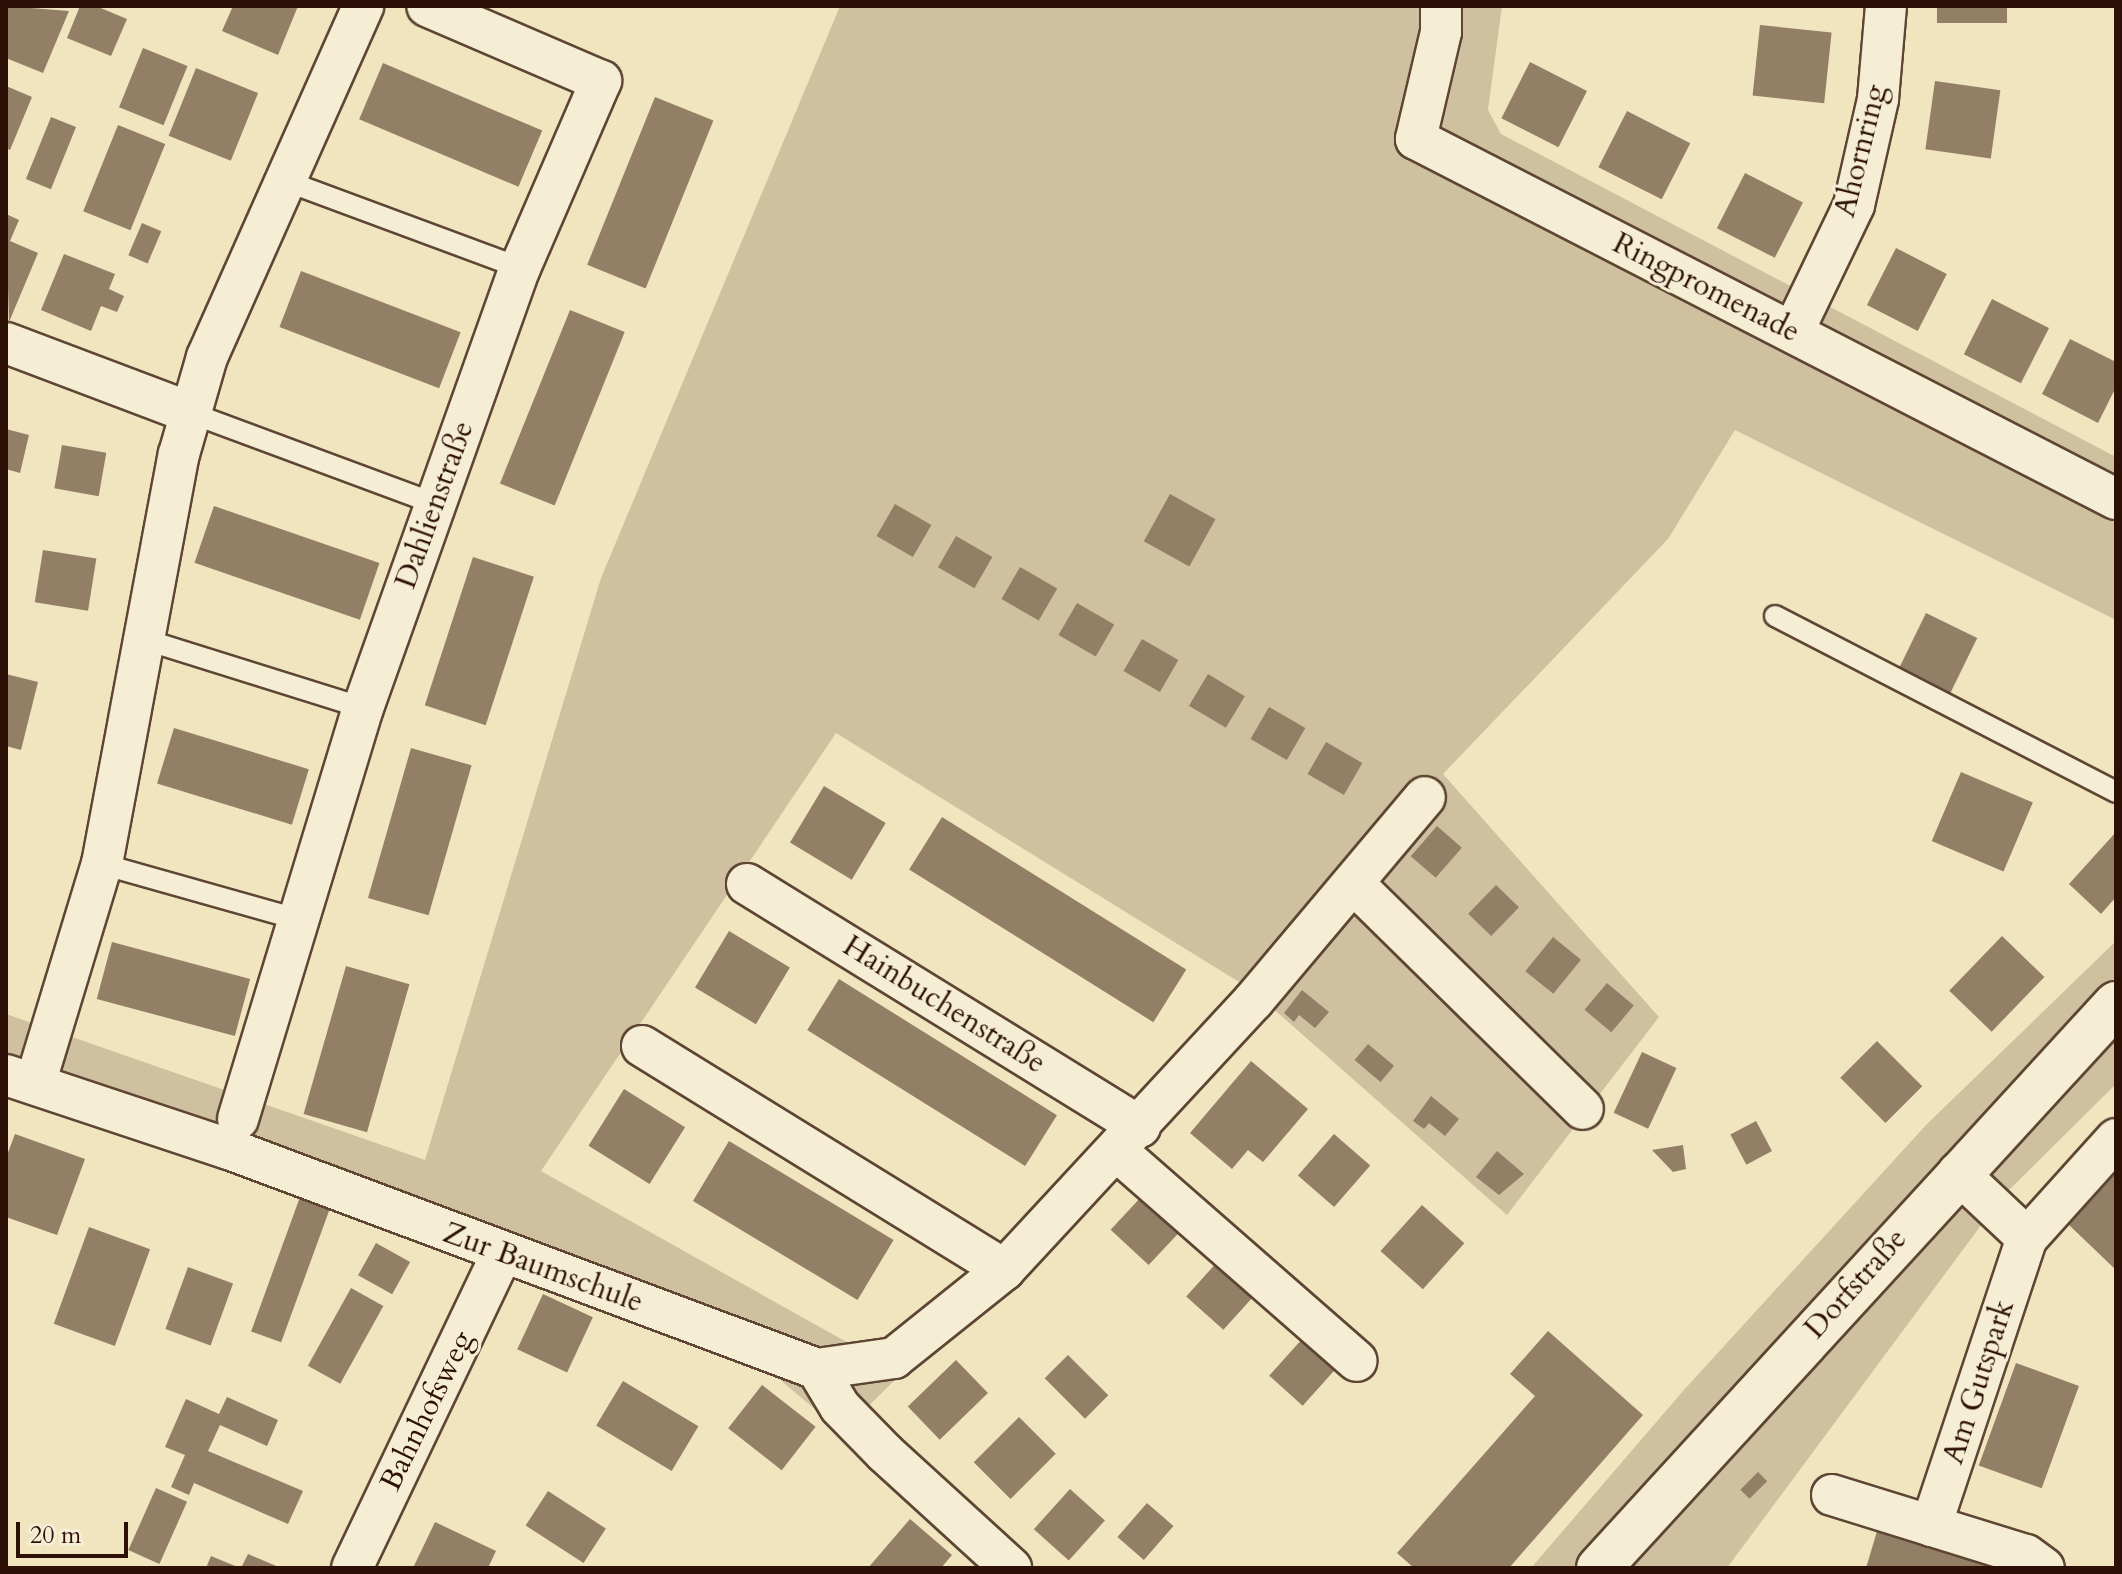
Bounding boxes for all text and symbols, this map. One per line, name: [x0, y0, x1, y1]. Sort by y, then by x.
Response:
street label: Ahornring: [1827, 81, 1895, 221]
street label: Ringpromenade: [1607, 225, 1805, 351]
street label: Dahlienstraße: [388, 416, 482, 594]
street label: Hainbuchenstraße: [836, 928, 1052, 1082]
street label: Zur Baumschule: [438, 1215, 648, 1321]
street label: Dorfstraße: [1797, 1222, 1915, 1346]
street label: Am Gutspark: [1936, 1295, 2022, 1469]
street label: Bahnhofsweg: [373, 1325, 481, 1497]
scale bar: [20, 1506, 132, 1556]
text: 20 m: [30, 1519, 81, 1552]

